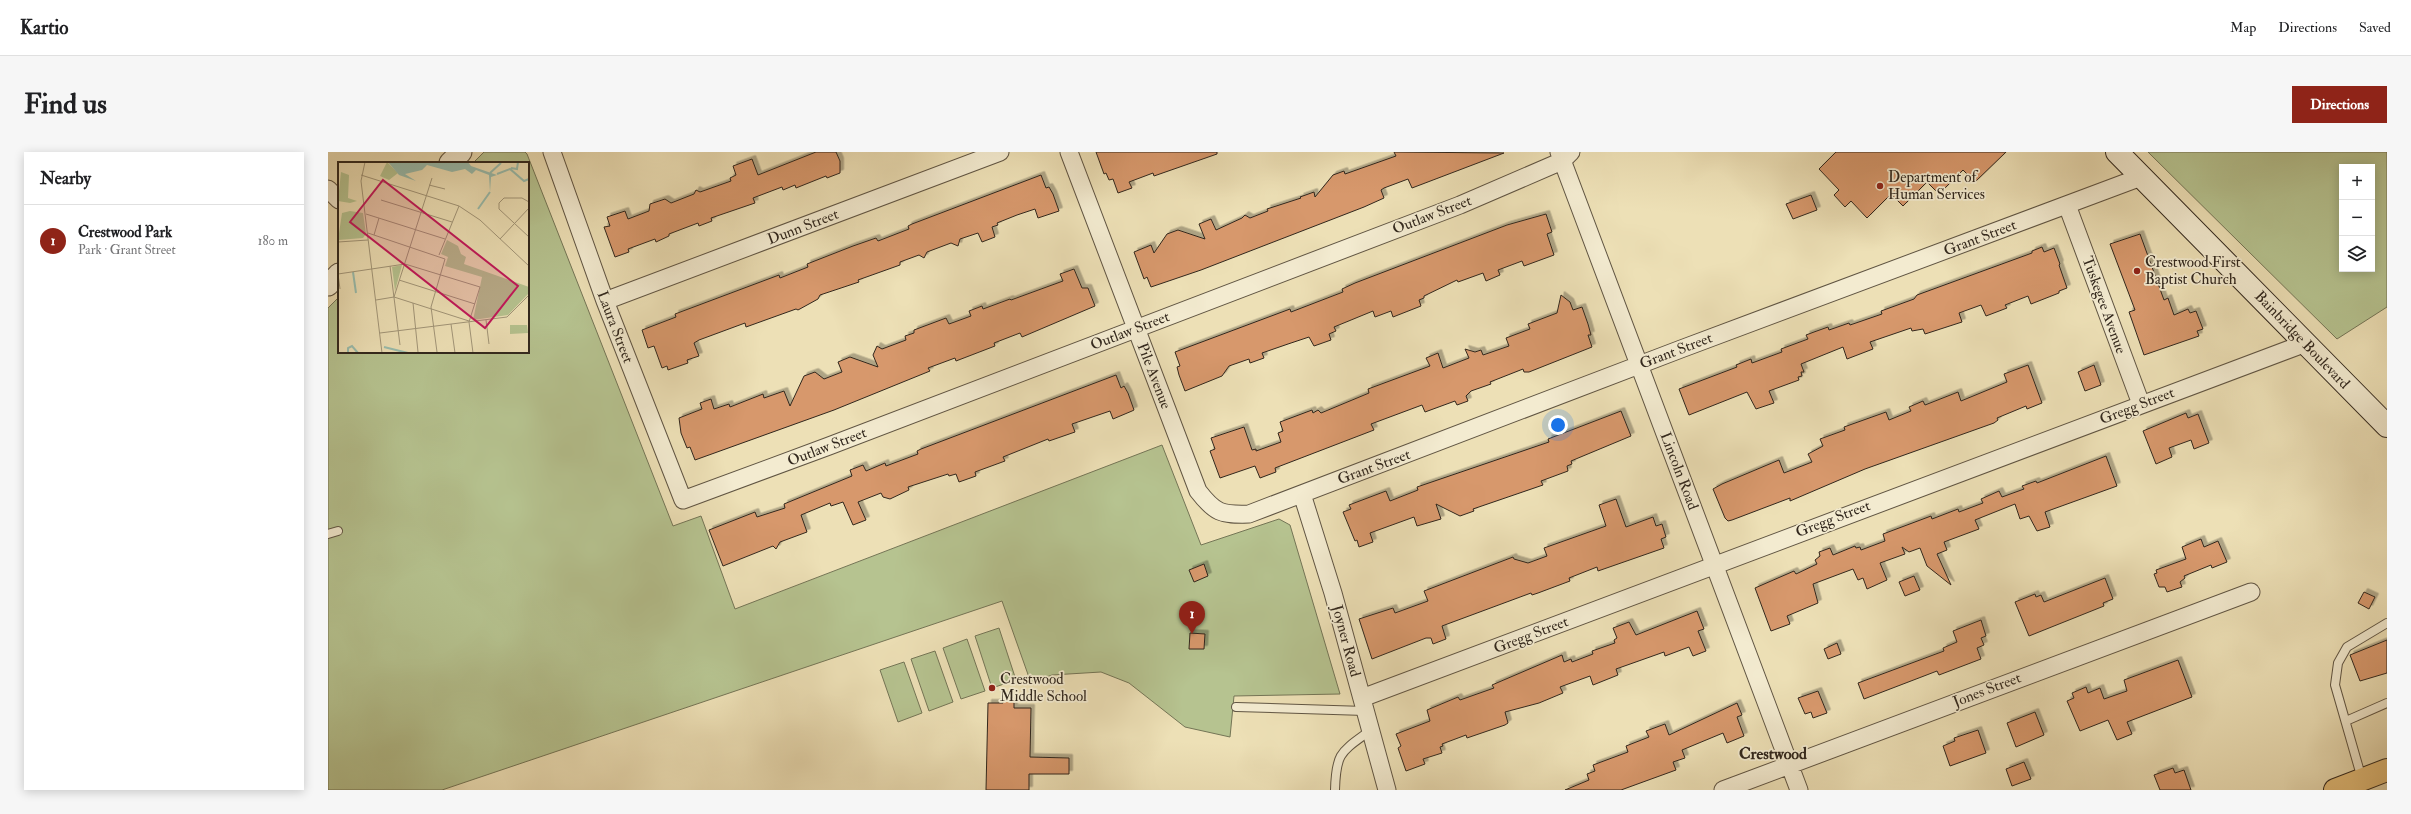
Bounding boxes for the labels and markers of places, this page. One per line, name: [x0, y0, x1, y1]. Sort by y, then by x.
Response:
place label: Department of Human Services: [1888, 168, 1985, 204]
marker: Department of Human Services: [1875, 181, 1885, 191]
place label: Crestwood First Baptist Church: [2145, 253, 2241, 290]
marker: Crestwood First Baptist Church: [2132, 266, 2142, 276]
pin: 1: [1179, 601, 1205, 634]
place label: Crestwood Middle School: [1000, 670, 1087, 706]
marker: Crestwood Middle School: [987, 683, 997, 693]

